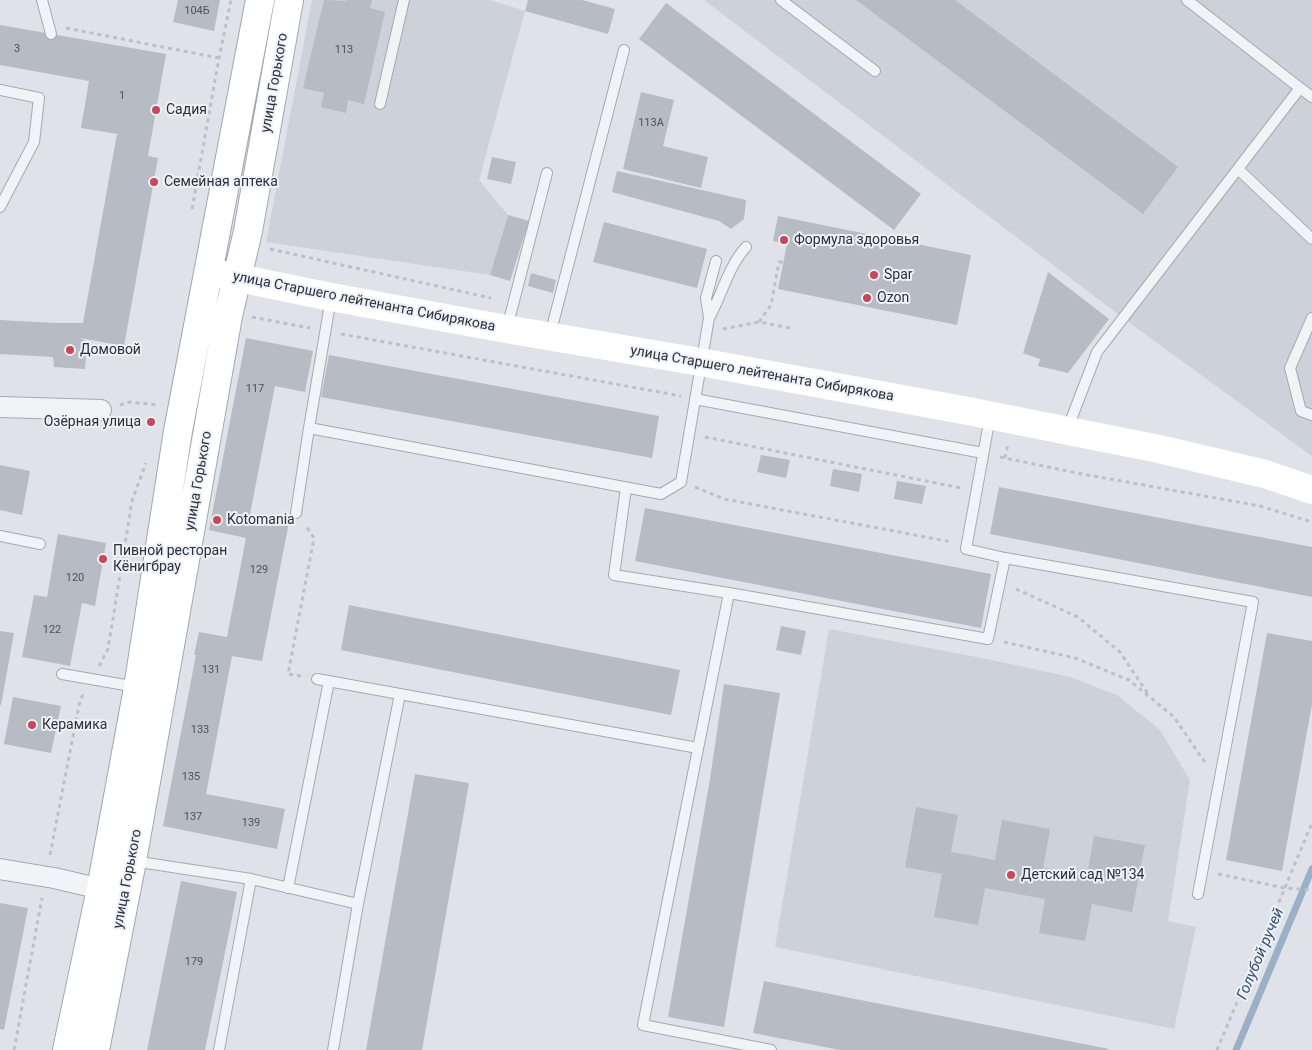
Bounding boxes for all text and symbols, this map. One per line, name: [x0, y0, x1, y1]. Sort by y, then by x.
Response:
house number: 104Б: [184, 4, 210, 18]
street label: улица Горького: [258, 32, 292, 134]
house number: 3: [14, 42, 20, 56]
house number: 113: [335, 43, 353, 57]
house number: 1: [119, 89, 125, 103]
place label: Садия: [166, 102, 207, 118]
marker: Садия: [150, 104, 162, 116]
house number: 113А: [638, 116, 664, 130]
place label: Семейная аптека: [164, 174, 278, 190]
marker: Семейная аптека: [148, 176, 160, 188]
place label: Формула здоровья: [794, 232, 919, 248]
marker: Формула здоровья: [778, 234, 790, 246]
place label: Spar: [884, 267, 913, 283]
street label: улица Старшего лейтенанта Сибирякова: [231, 268, 497, 336]
marker: Spar: [868, 269, 880, 281]
place label: Ozon: [877, 290, 909, 306]
marker: Ozon: [861, 292, 873, 304]
place label: Домовой: [80, 342, 141, 358]
street label: улица Старшего лейтенанта Сибирякова: [629, 343, 895, 405]
marker: Домовой: [64, 344, 76, 356]
house number: 117: [246, 382, 264, 396]
place label: Озёрная улица: [44, 414, 141, 430]
marker: Озёрная улица: [145, 416, 157, 428]
street label: улица Горького: [182, 430, 216, 532]
place label: Kotomania: [227, 512, 295, 528]
marker: Kotomania: [211, 514, 223, 526]
place label: Пивной ресторан Кёнигбрау: [113, 543, 227, 576]
marker: Пивной ресторан Кёнигбрау: [97, 553, 109, 565]
house number: 129: [250, 563, 268, 577]
house number: 120: [66, 571, 84, 585]
house number: 122: [43, 623, 61, 637]
house number: 131: [202, 663, 220, 677]
place label: Керамика: [42, 717, 107, 733]
marker: Керамика: [26, 719, 38, 731]
house number: 133: [191, 723, 209, 737]
house number: 135: [182, 770, 200, 784]
house number: 137: [184, 810, 202, 824]
house number: 139: [242, 816, 260, 830]
street label: улица Горького: [110, 828, 146, 930]
place label: Детский сад №134: [1021, 867, 1144, 883]
marker: Детский сад №134: [1005, 869, 1017, 881]
water label: Голубой ручей: [1234, 906, 1288, 1002]
house number: 179: [185, 955, 203, 969]

